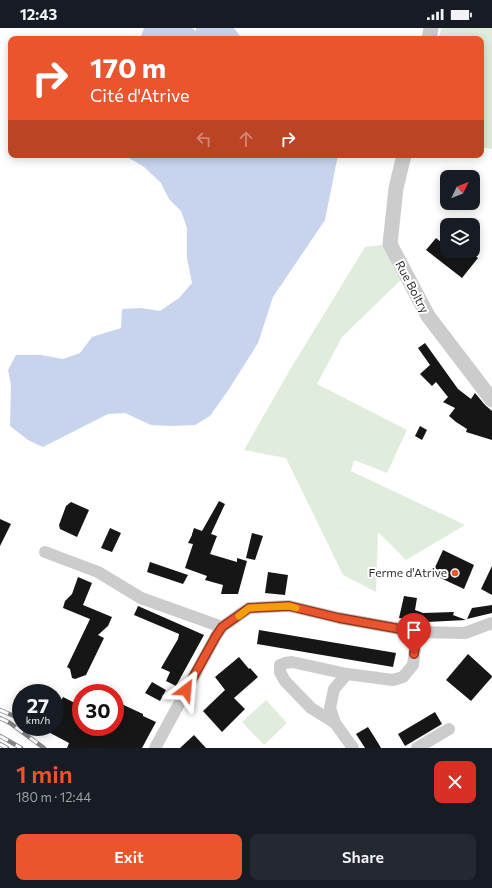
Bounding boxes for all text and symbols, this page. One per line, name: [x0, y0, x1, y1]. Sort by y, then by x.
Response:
text: 12:43: [20, 5, 57, 23]
text: 170 m: [90, 50, 166, 84]
icon: right: [24, 52, 76, 104]
text: Cité d'Atrive: [90, 84, 190, 106]
icon: left: [193, 128, 215, 150]
icon: ahead: [235, 128, 257, 150]
icon: right: [277, 128, 299, 150]
north arrow: [440, 170, 480, 210]
map controls: [440, 170, 480, 258]
button: layers: [440, 218, 480, 258]
street label: Rue Boltry: [393, 258, 432, 315]
place label: Ferme d'Atrive: [369, 565, 447, 579]
marker: Ferme d'Atrive: [450, 568, 460, 578]
pin: [397, 613, 431, 654]
icon: arrive: [403, 619, 425, 641]
position arrow: [165, 669, 207, 711]
speed limit sign: 30: [72, 684, 124, 736]
text: 27: [27, 693, 49, 717]
text: km/h: [26, 714, 50, 726]
text: 1 min: [16, 759, 73, 788]
button: close: [434, 761, 476, 803]
text: 180 m · 12:44: [16, 789, 91, 805]
button: Exit: [16, 834, 242, 880]
button: Share: [250, 834, 476, 880]

